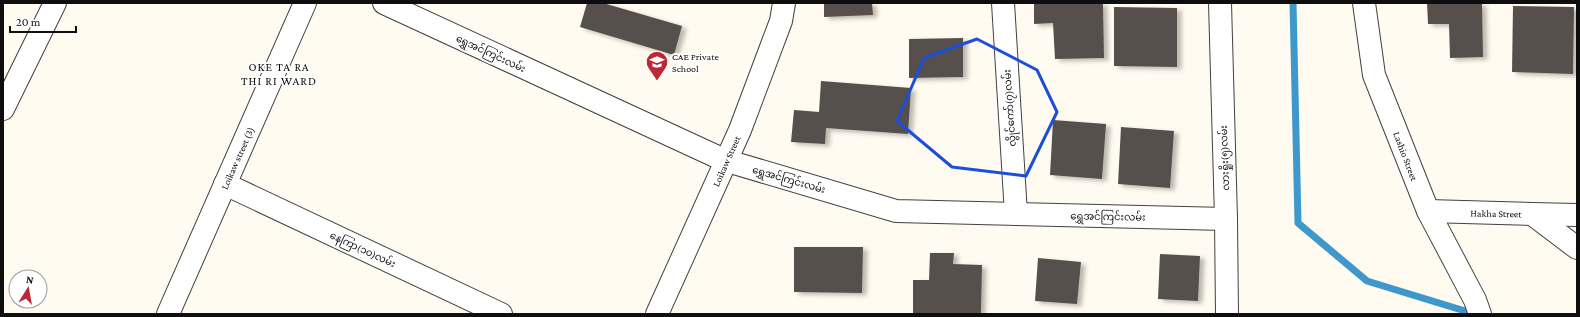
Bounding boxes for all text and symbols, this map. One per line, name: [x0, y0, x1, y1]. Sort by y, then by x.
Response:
scale bar: [10, 8, 76, 34]
text: 20 m: [16, 15, 41, 29]
street label: ရွှေအင်ကြင်းလမ်း: [453, 31, 528, 77]
school or university icon: CAE Private School: [644, 49, 670, 82]
place label: CAE Private School: [672, 51, 719, 74]
district label: OKE TA RA THI RI WARD: [241, 60, 317, 88]
street label: လွိုင်ကော်(၇)လမ်း: [999, 69, 1021, 147]
street label: Loikaw street (3): [219, 125, 257, 192]
street label: လားရှိုး(၅)လမ်း: [1216, 125, 1234, 191]
street label: Lashio Street: [1391, 130, 1420, 183]
street label: Loikaw Street: [710, 133, 743, 188]
street label: ရွှေအင်ကြင်းလမ်း: [750, 162, 827, 198]
street label: ရွှေအင်ကြင်းလမ်း: [1070, 208, 1146, 226]
street label: Hakha Street: [1470, 208, 1522, 219]
street label: နေကြာ(၁၀)လမ်း: [327, 228, 398, 272]
north arrow: [8, 269, 48, 309]
text: N: [25, 273, 35, 286]

